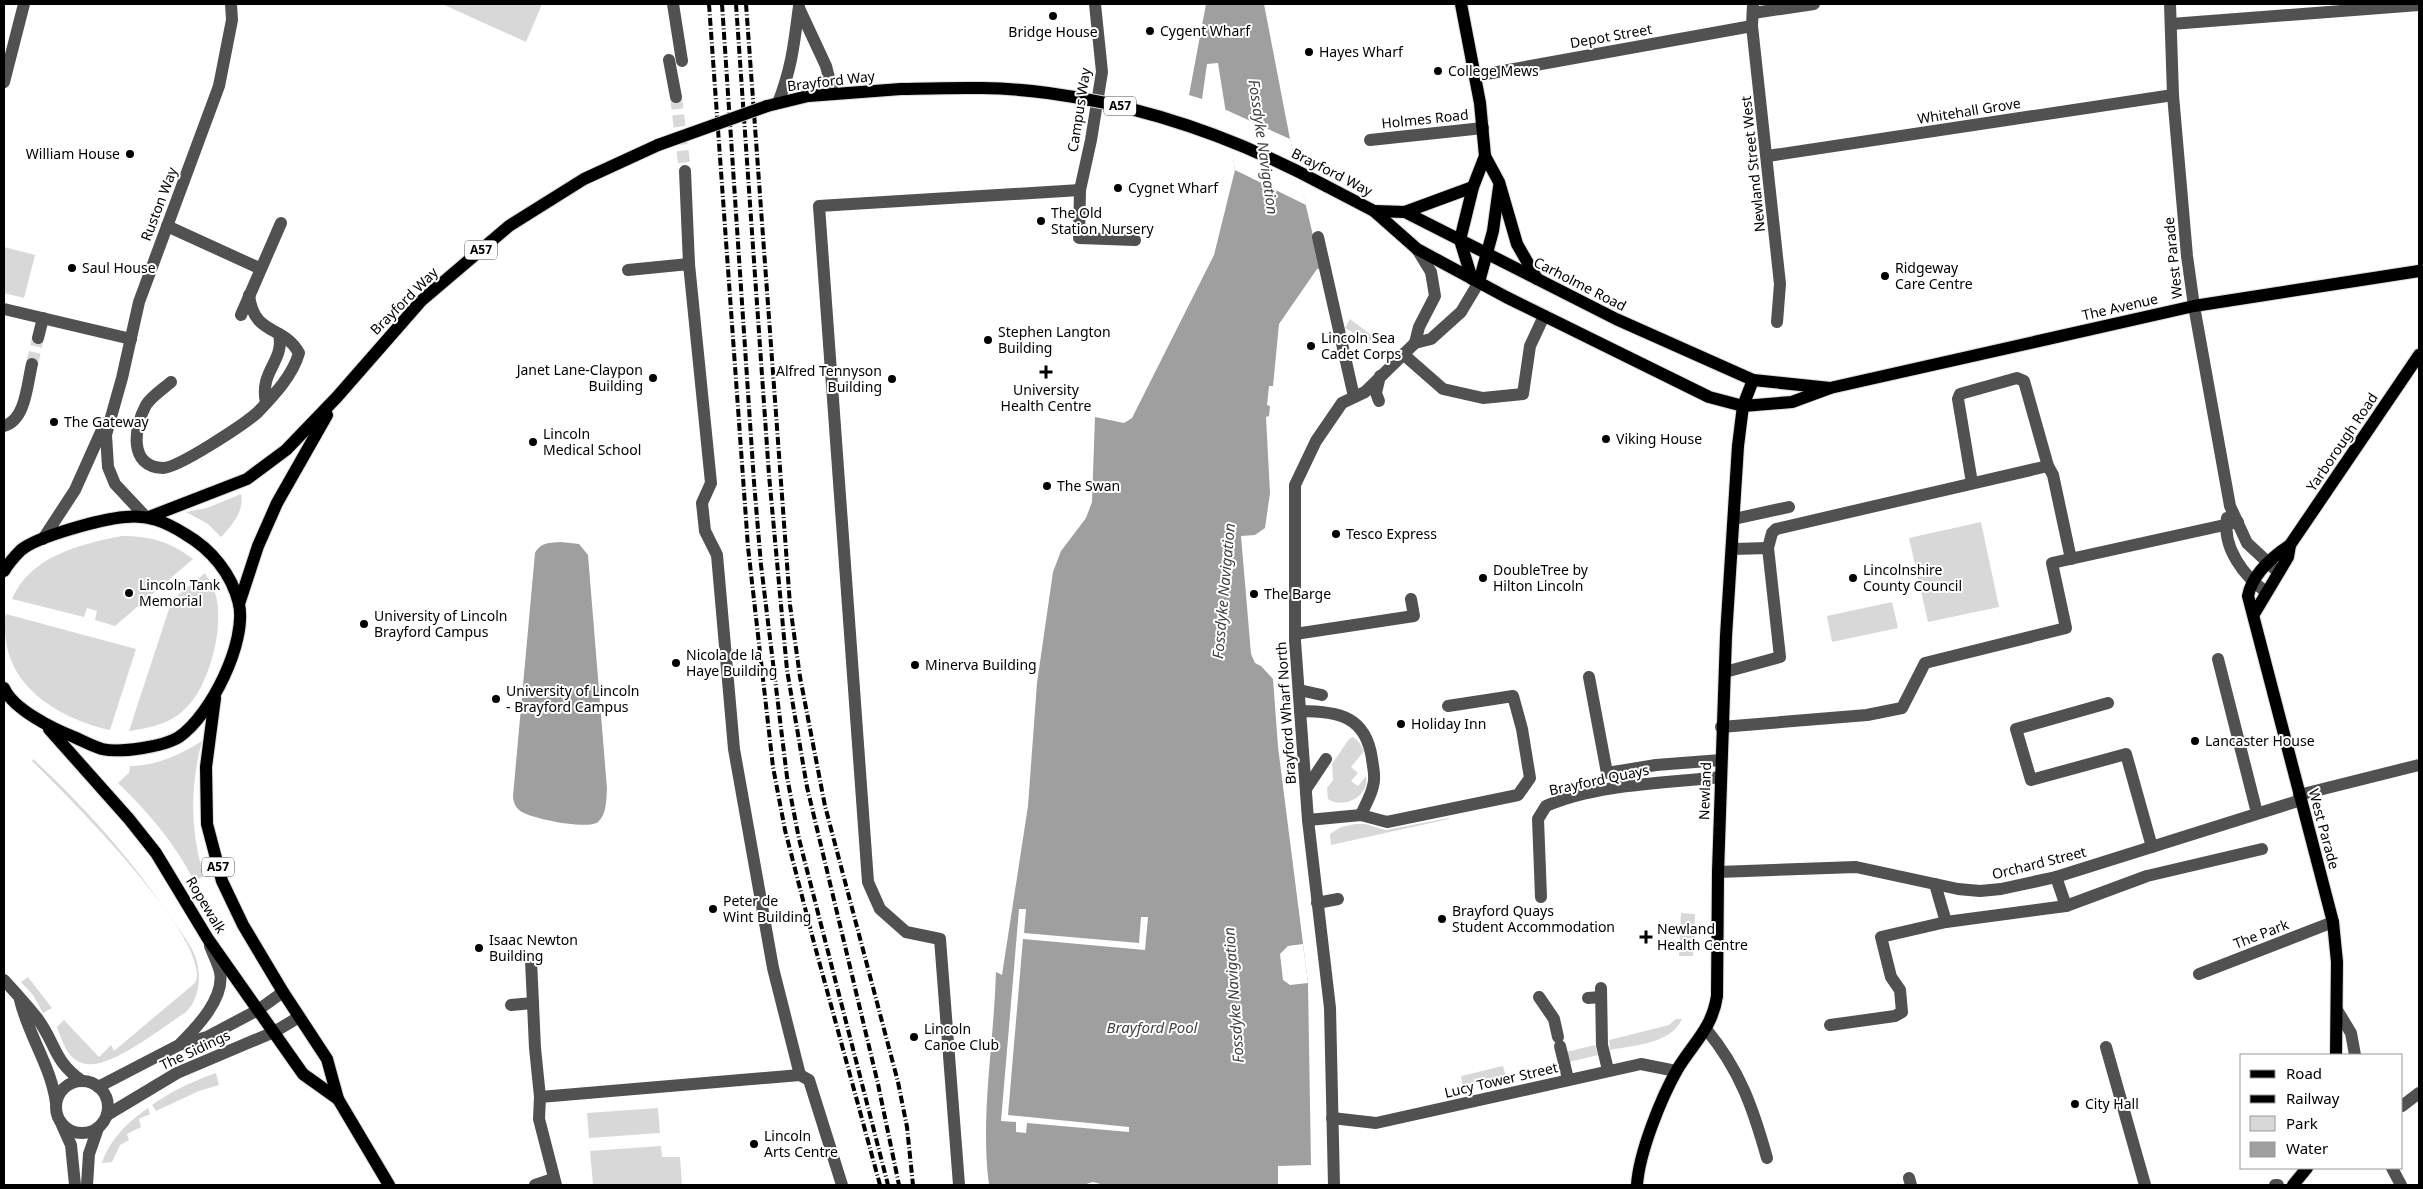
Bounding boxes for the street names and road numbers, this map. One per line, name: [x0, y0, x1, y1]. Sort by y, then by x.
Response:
street label: Depot Street: [1568, 19, 1653, 52]
street label: Brayford Way: [786, 66, 877, 95]
street label: Campus Way: [1062, 66, 1095, 153]
street label: Whitehall Grove: [1916, 93, 2022, 128]
street label: Newland Street West: [1736, 95, 1769, 233]
road number: A57: [1104, 96, 1136, 115]
street label: Holmes Road: [1380, 104, 1469, 133]
street label: Brayford Way: [1289, 143, 1377, 200]
street label: Ruston Way: [136, 163, 182, 243]
street label: West Parade: [2159, 216, 2186, 300]
road number: A57: [465, 240, 497, 260]
street label: Carholme Road: [1531, 252, 1630, 315]
street label: Brayford Way: [366, 262, 442, 339]
street label: The Avenue: [2080, 289, 2160, 324]
street label: Yarborough Road: [2302, 389, 2382, 495]
street label: Brayford Wharf North: [1271, 641, 1300, 785]
street label: Brayford Quays: [1547, 760, 1651, 799]
street label: Newland: [1694, 762, 1715, 820]
street label: West Parade: [2305, 787, 2344, 871]
street label: Orchard Street: [1990, 842, 2088, 883]
road number: A57: [202, 858, 234, 876]
street label: Ropewalk: [182, 873, 231, 937]
street label: The Park: [2231, 914, 2292, 953]
street label: The Sidings: [157, 1025, 233, 1074]
street label: Lucy Tower Street: [1442, 1057, 1559, 1102]

